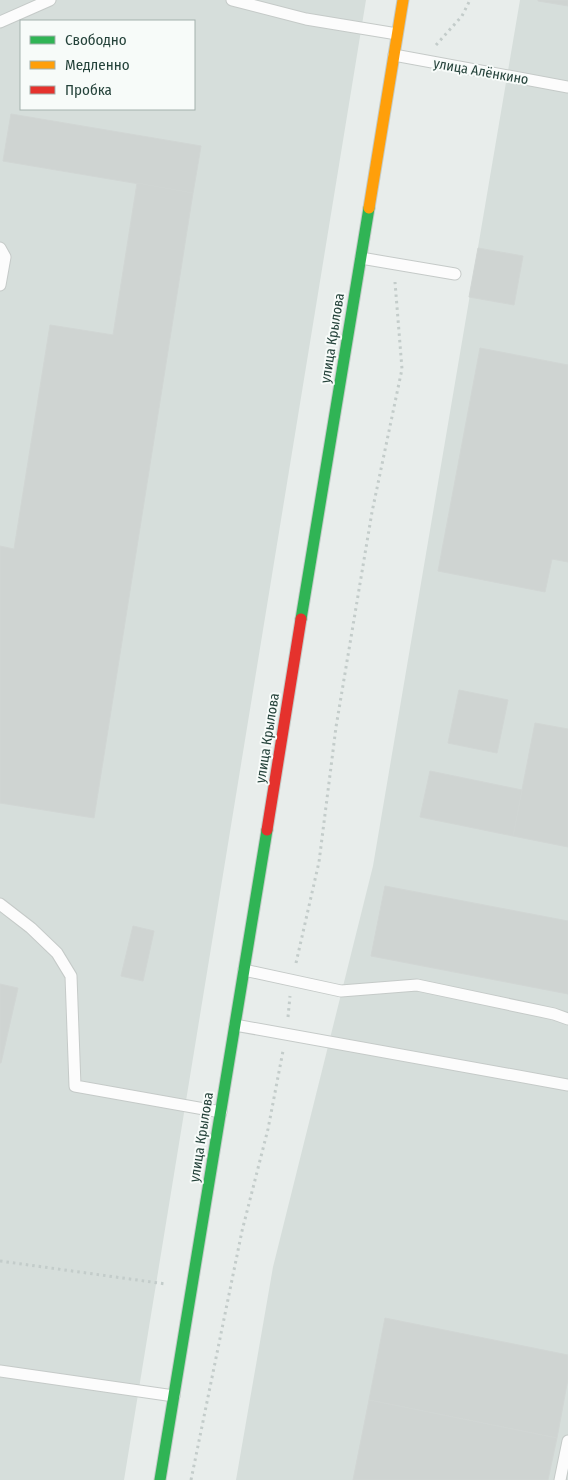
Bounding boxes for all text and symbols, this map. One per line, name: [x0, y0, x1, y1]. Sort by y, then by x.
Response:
legend: [20, 20, 195, 110]
text: Свободно: [65, 31, 127, 49]
street label: улица Алёнкино: [432, 55, 530, 88]
text: Медленно: [65, 56, 130, 74]
text: Пробка: [65, 81, 112, 99]
street label: улица Крылова: [317, 292, 348, 384]
street label: улица Крылова: [252, 692, 283, 784]
street label: улица Крылова: [186, 1091, 217, 1183]

